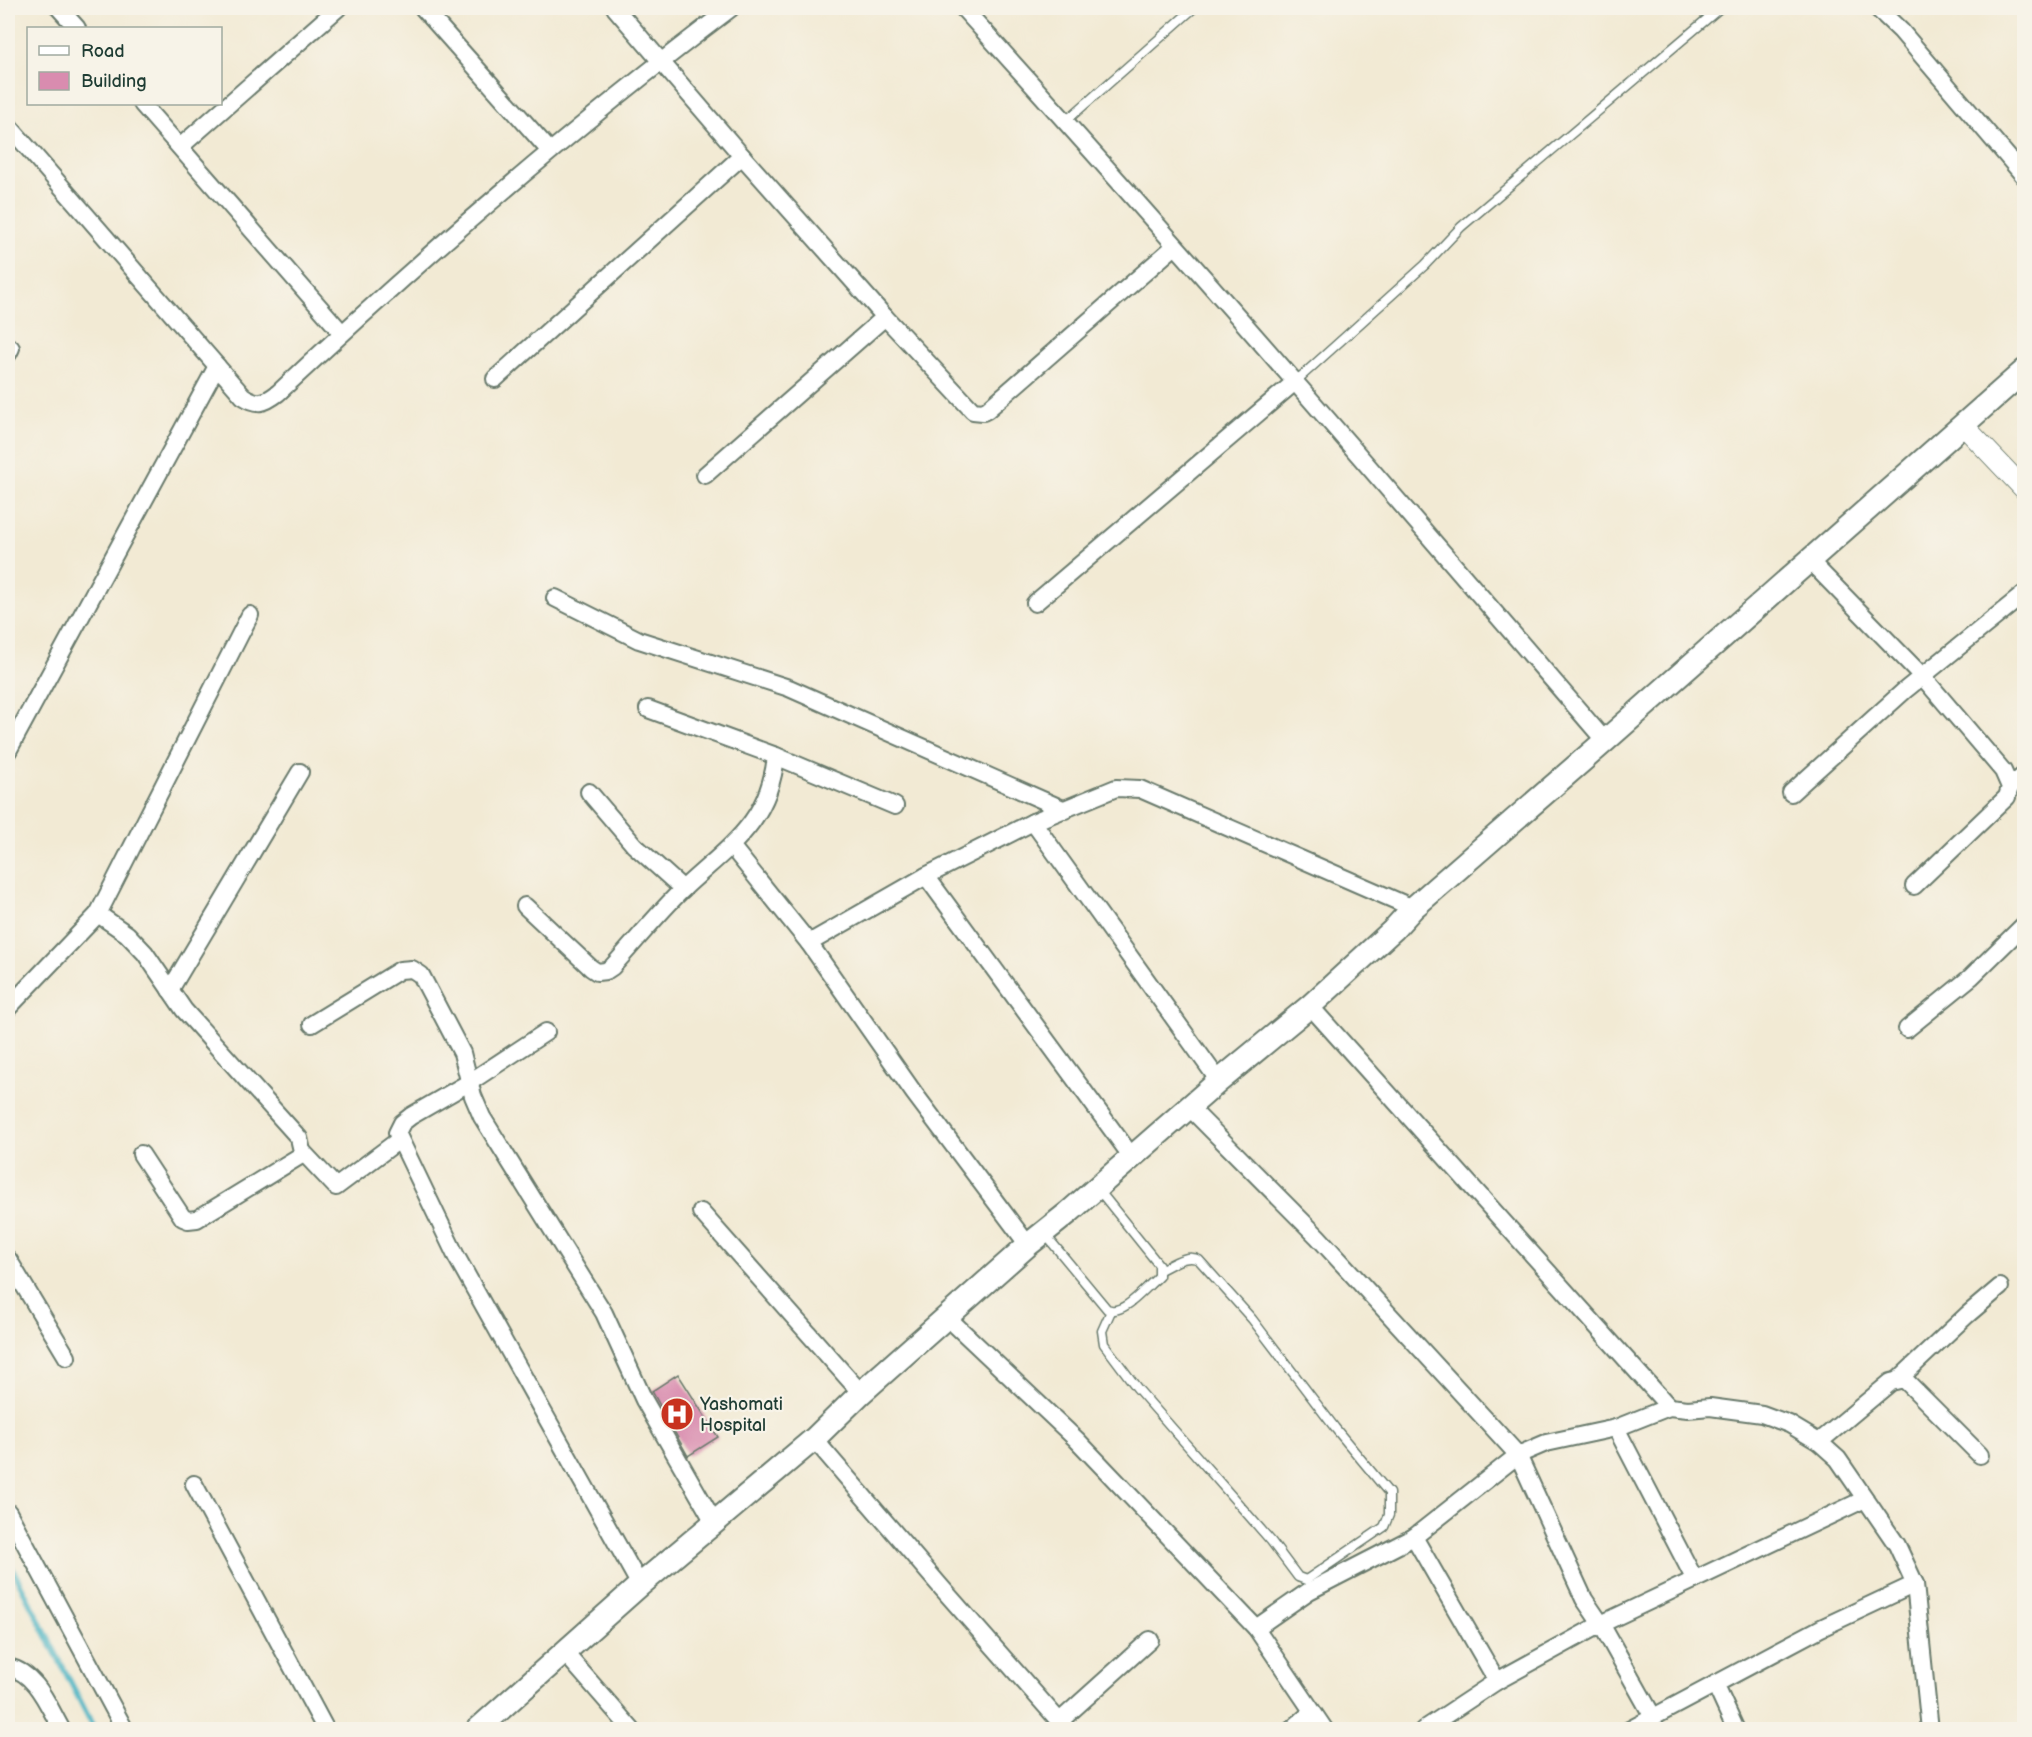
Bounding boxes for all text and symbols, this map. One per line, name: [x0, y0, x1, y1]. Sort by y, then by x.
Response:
legend: [27, 27, 222, 105]
text: Road: [81, 41, 125, 62]
text: Building: [81, 71, 147, 92]
place label: Yashomati Hospital: [699, 1394, 783, 1436]
hospital icon: Yashomati Hospital: [659, 1396, 695, 1432]

